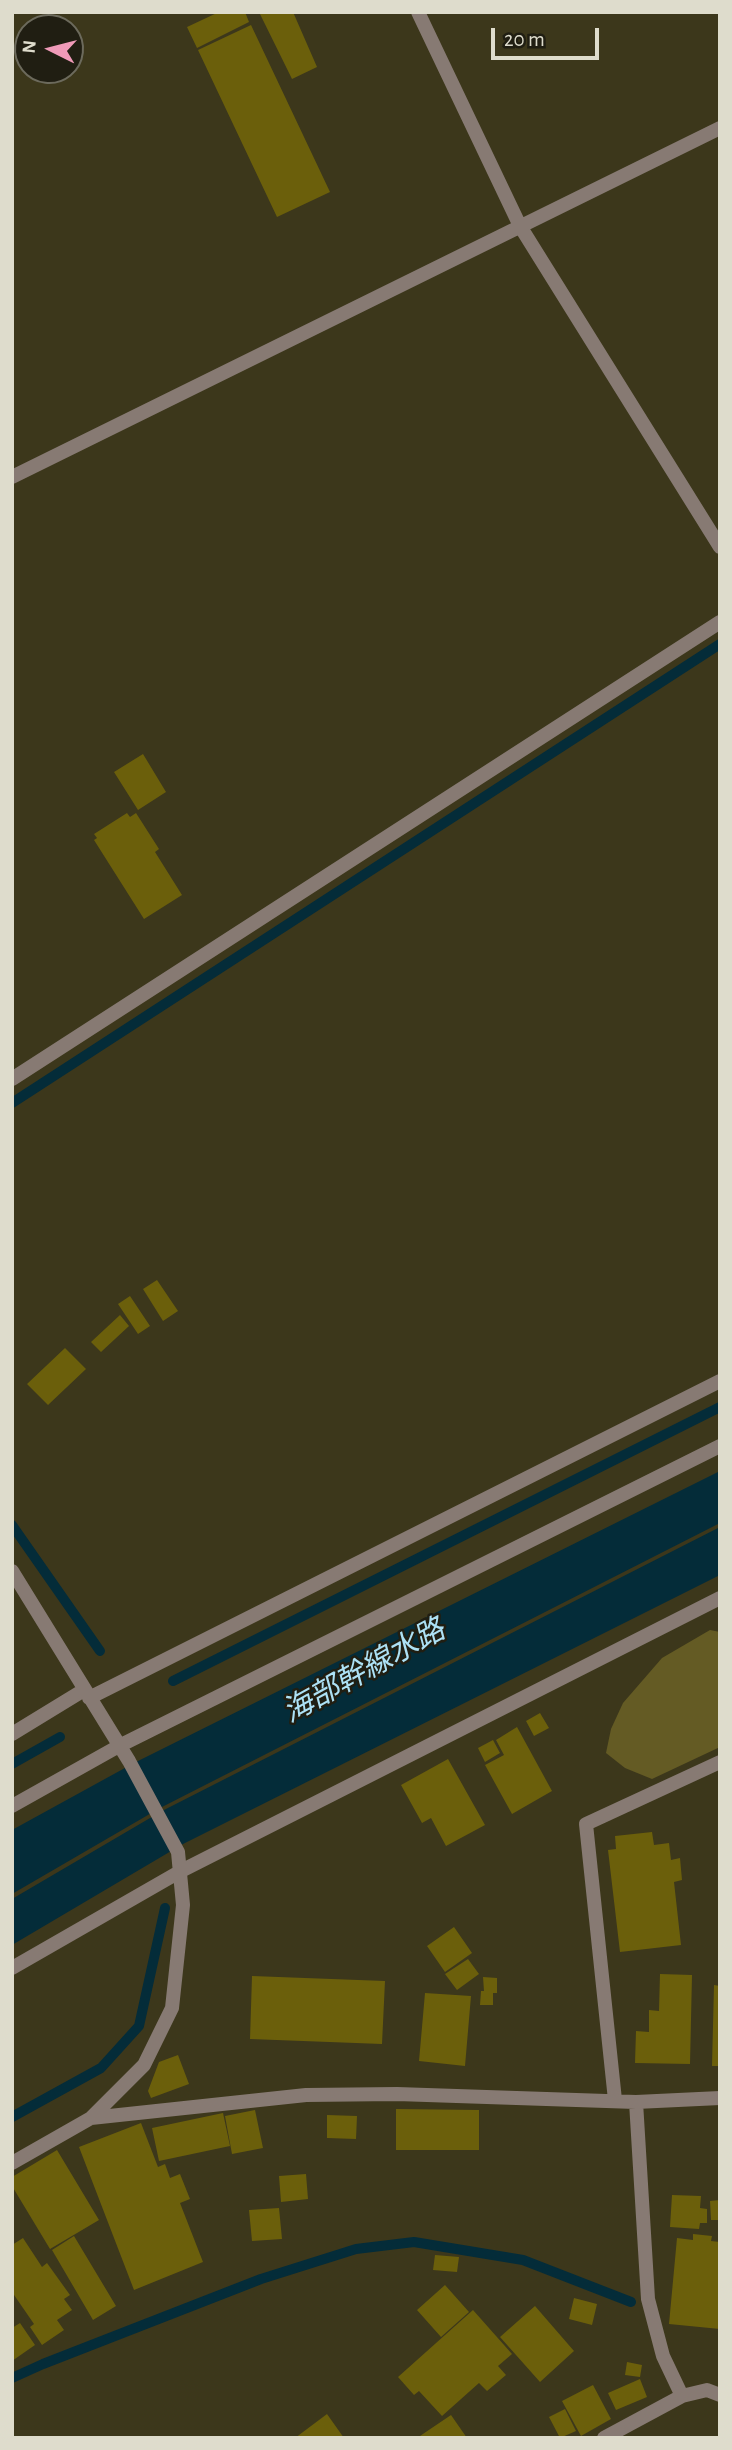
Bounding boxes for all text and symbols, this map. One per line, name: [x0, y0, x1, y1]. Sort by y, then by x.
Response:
north arrow: [14, 14, 84, 84]
scale bar: [494, 14, 602, 58]
text: 20 m: [504, 29, 545, 50]
text: N: [19, 39, 40, 55]
water label: 海部幹線水路: [277, 1612, 451, 1730]

